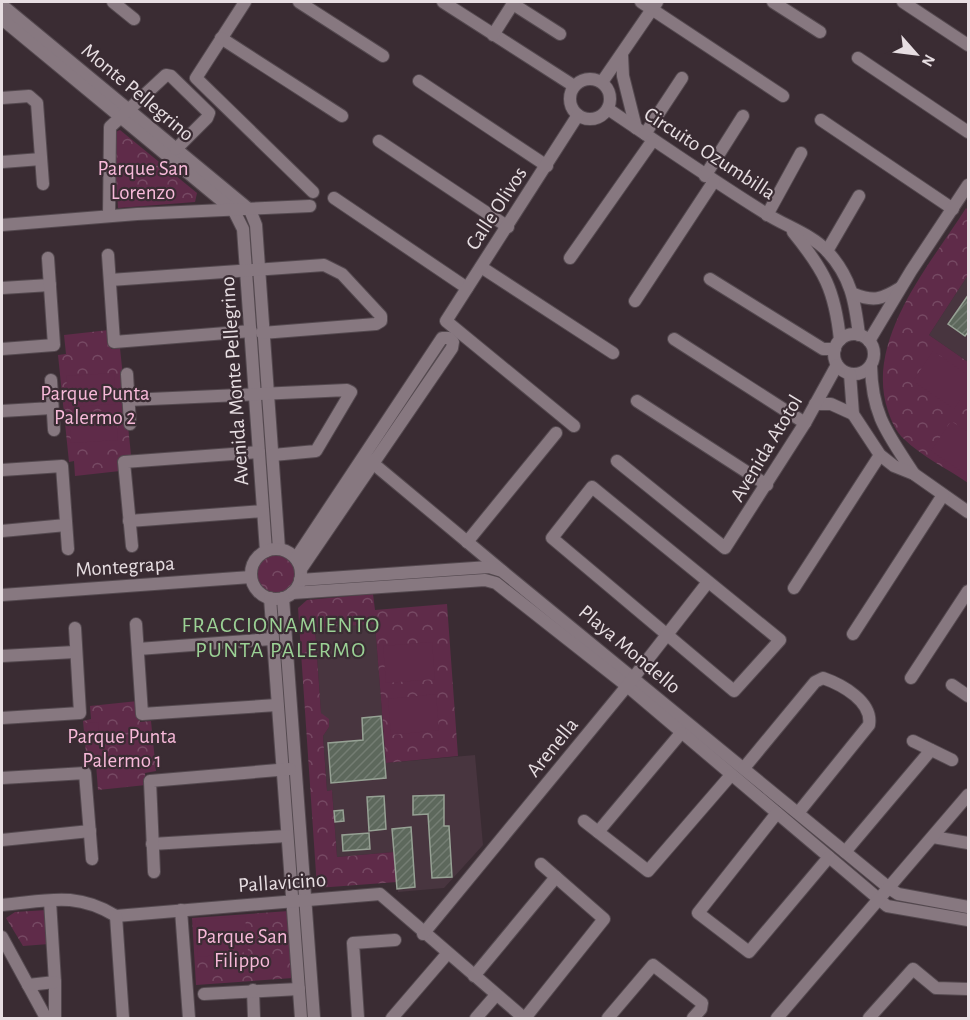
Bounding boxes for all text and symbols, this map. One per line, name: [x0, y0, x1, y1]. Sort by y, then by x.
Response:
north arrow: [886, 24, 946, 84]
street label: Monte Pellegrino: [78, 40, 198, 145]
text: N: [919, 52, 938, 69]
street label: Circuito Ozumbilla: [640, 103, 779, 204]
park label: Parque San Lorenzo: [98, 158, 189, 203]
street label: Calle Olivos: [462, 163, 531, 254]
street label: Avenida Monte Pellegrino: [217, 276, 252, 486]
park label: Parque Punta Palermo 2: [40, 383, 150, 428]
street label: Avenida Atotol: [726, 391, 806, 505]
street label: Montegrapa: [74, 553, 176, 580]
street label: Playa Mondello: [575, 601, 685, 698]
district label: FRACCIONAMIENTO PUNTA PALERMO: [181, 614, 381, 661]
street label: Arenella: [523, 714, 582, 781]
park label: Parque Punta Palermo 1: [67, 726, 177, 771]
street label: Pallavicino: [237, 869, 327, 896]
park label: Parque San Filippo: [197, 926, 288, 971]

